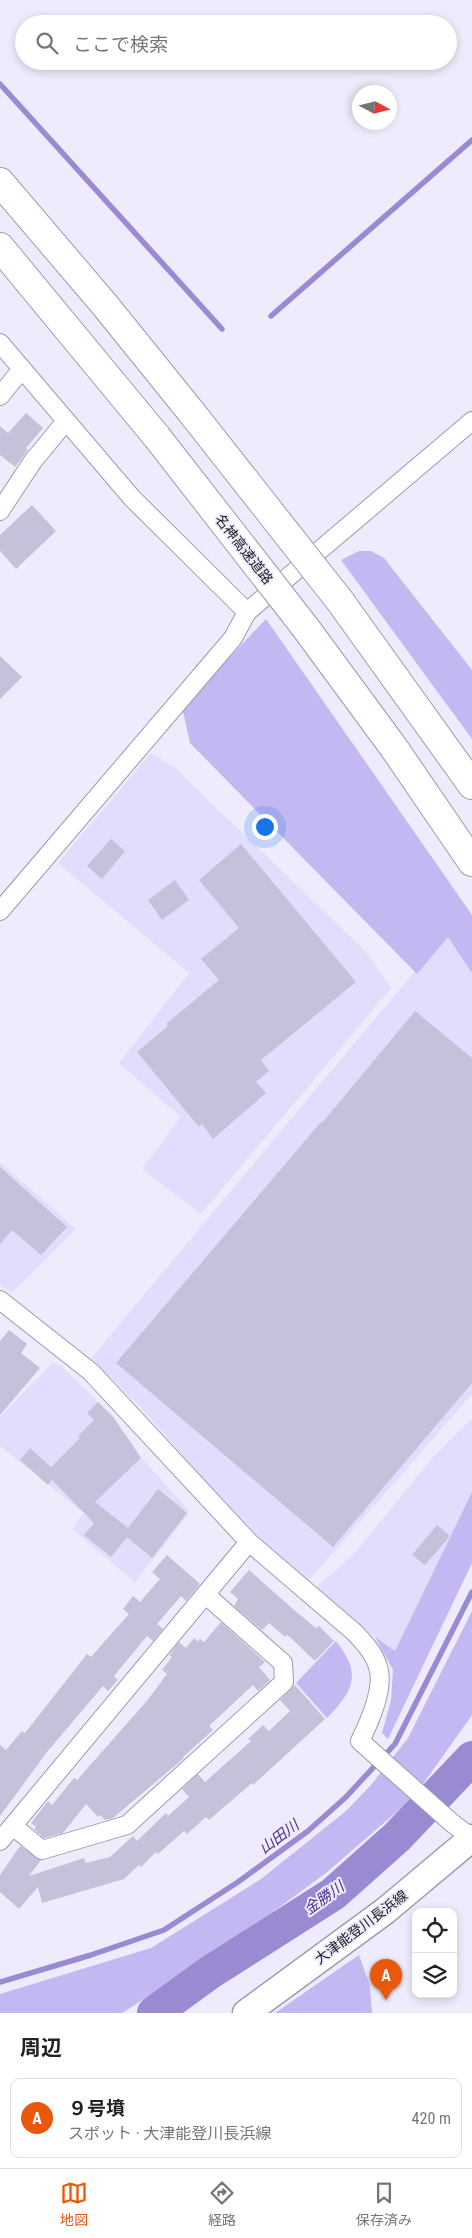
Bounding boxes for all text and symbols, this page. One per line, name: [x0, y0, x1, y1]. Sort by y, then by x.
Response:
search box: [15, 15, 457, 70]
icon: search: [33, 29, 61, 57]
text: ここで検索: [73, 33, 168, 56]
north arrow: [352, 85, 397, 130]
street label: 名神高速道路: [212, 511, 276, 587]
your location: [252, 814, 278, 840]
water label: 山田川: [256, 1815, 304, 1858]
water label: 金勝川: [301, 1876, 349, 1919]
street label: 大津能登川長浜線: [311, 1887, 411, 1967]
map controls: [412, 1908, 457, 1998]
button: locate: [412, 1908, 457, 1953]
button: layers: [412, 1953, 457, 1998]
pin: A: [370, 1959, 402, 2000]
text: 周辺: [20, 2036, 62, 2060]
text: ９号墳: [68, 2097, 125, 2120]
text: A: [32, 2109, 42, 2128]
text: 420 m: [412, 2109, 451, 2128]
text: スポット · 大津能登川長浜線: [68, 2124, 271, 2143]
tab: 地図: [60, 2179, 88, 2229]
tab: 経路: [208, 2179, 236, 2229]
tab: 保存済み: [356, 2179, 412, 2229]

